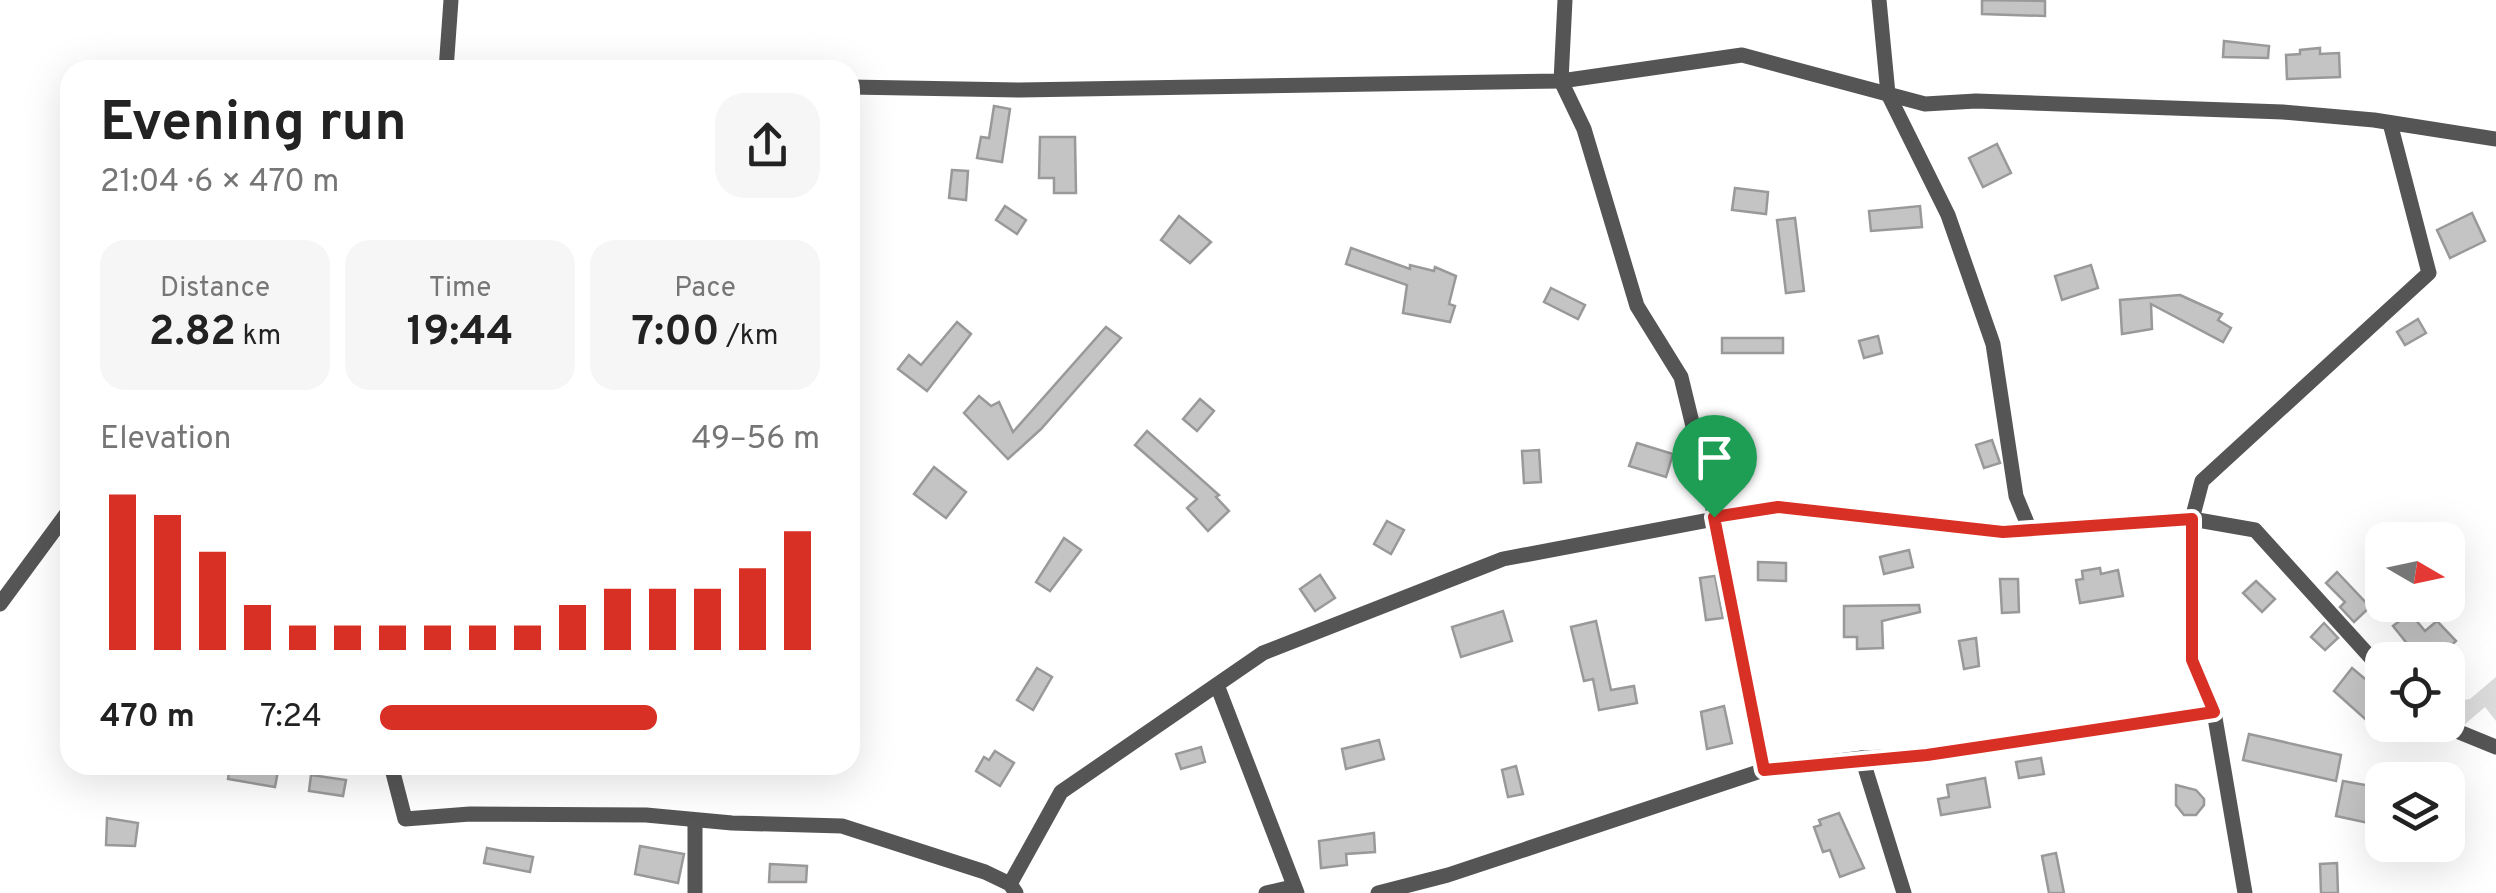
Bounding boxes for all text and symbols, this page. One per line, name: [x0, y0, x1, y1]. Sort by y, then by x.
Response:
text: Evening run: [100, 90, 407, 160]
button: share: [715, 93, 820, 198]
text: 21:04 · 6 × 470 m: [100, 163, 339, 203]
text: Distance: [160, 271, 270, 307]
text: Time: [429, 271, 491, 307]
text: Pace: [674, 271, 736, 307]
text: 2.82: [149, 307, 236, 360]
text: 19:44: [407, 307, 513, 360]
text: 7:00: [631, 307, 720, 360]
text: km: [236, 319, 281, 355]
text: /km: [720, 319, 779, 355]
pin: [1672, 415, 1757, 518]
text: Elevation: [100, 420, 232, 460]
text: 49–56 m: [692, 420, 820, 460]
icon: arrive: [1687, 430, 1742, 485]
north arrow: [2365, 522, 2465, 622]
map controls: [2365, 522, 2465, 862]
button: locate: [2365, 642, 2465, 742]
text: 470 m: [100, 698, 195, 738]
text: 7:24: [260, 698, 322, 738]
button: layers: [2365, 762, 2465, 862]

